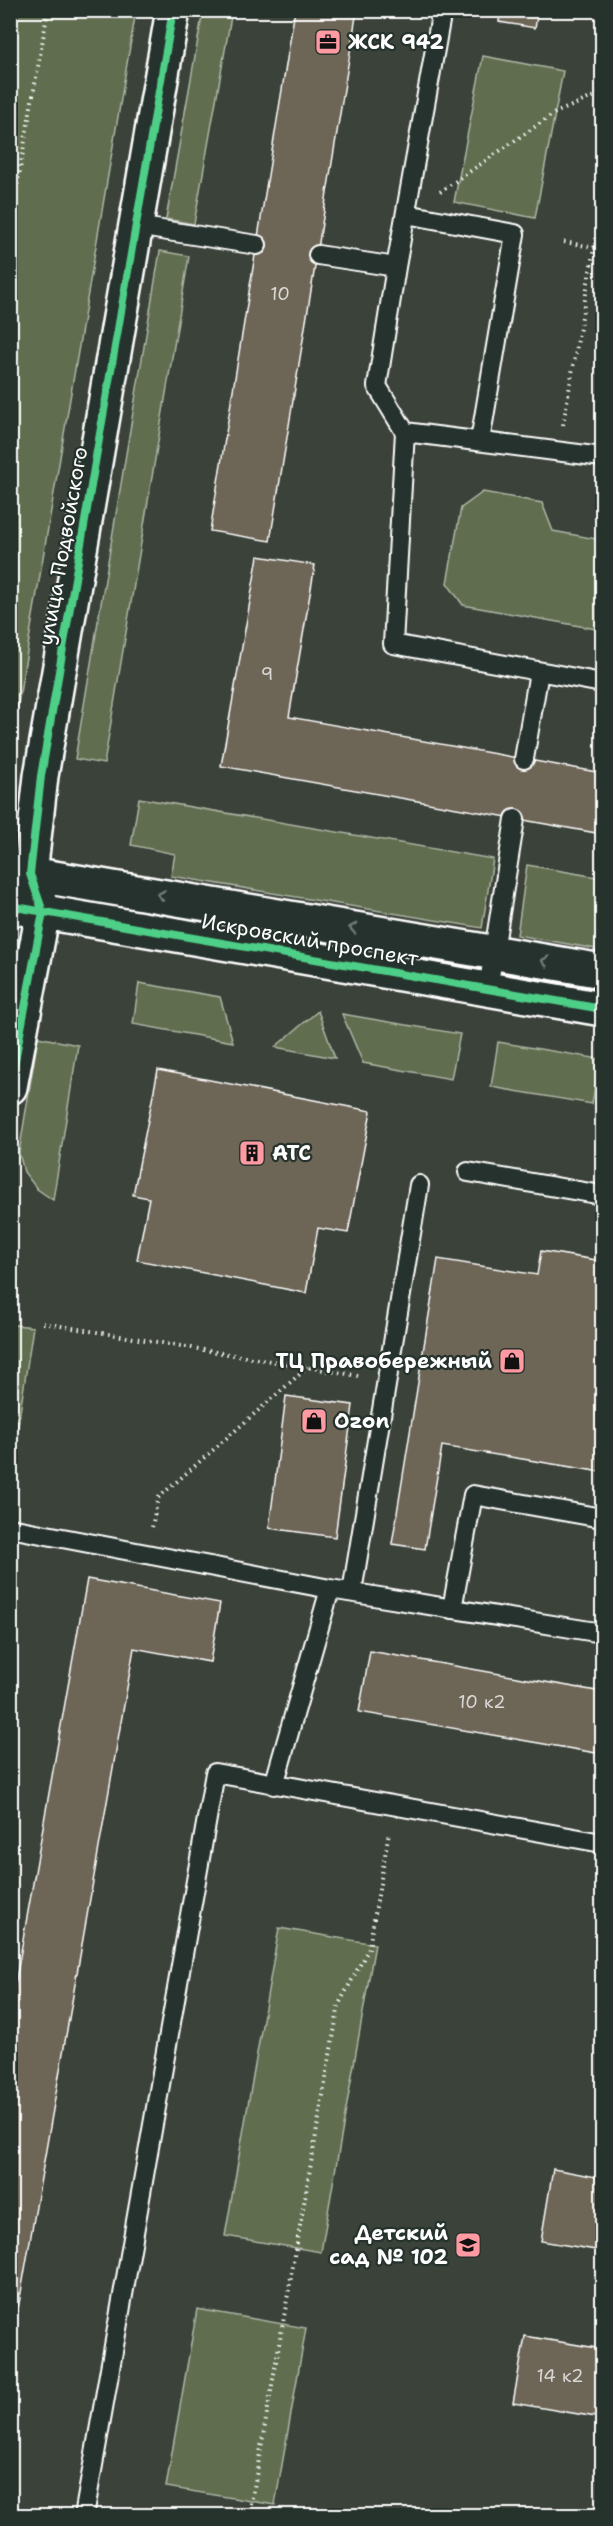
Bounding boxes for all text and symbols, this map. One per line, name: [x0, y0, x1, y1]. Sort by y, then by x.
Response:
office icon: ЖСК 942: [313, 27, 343, 57]
place label: ЖСК 942: [348, 28, 444, 56]
house number: 10: [270, 282, 290, 306]
street label: улица Подвойского: [32, 444, 94, 648]
house number: 9: [261, 662, 273, 686]
one-way arrow: [156, 889, 166, 902]
street label: Искровский проспект: [199, 907, 421, 973]
one-way arrow: [348, 922, 358, 935]
one-way arrow: [540, 956, 550, 968]
building icon: АТС: [237, 1138, 267, 1168]
place label: АТС: [272, 1139, 311, 1167]
shop icon: ТЦ Правобережный: [497, 1346, 527, 1376]
place label: ТЦ Правобережный: [276, 1347, 492, 1375]
shop icon: Ozon: [299, 1406, 329, 1436]
place label: Ozon: [334, 1407, 389, 1435]
house number: 10 к2: [458, 1690, 506, 1714]
place label: Детский сад № 102: [329, 2219, 448, 2271]
school or university icon: Детский сад № 102: [453, 2230, 483, 2260]
house number: 14 к2: [536, 2364, 584, 2388]

